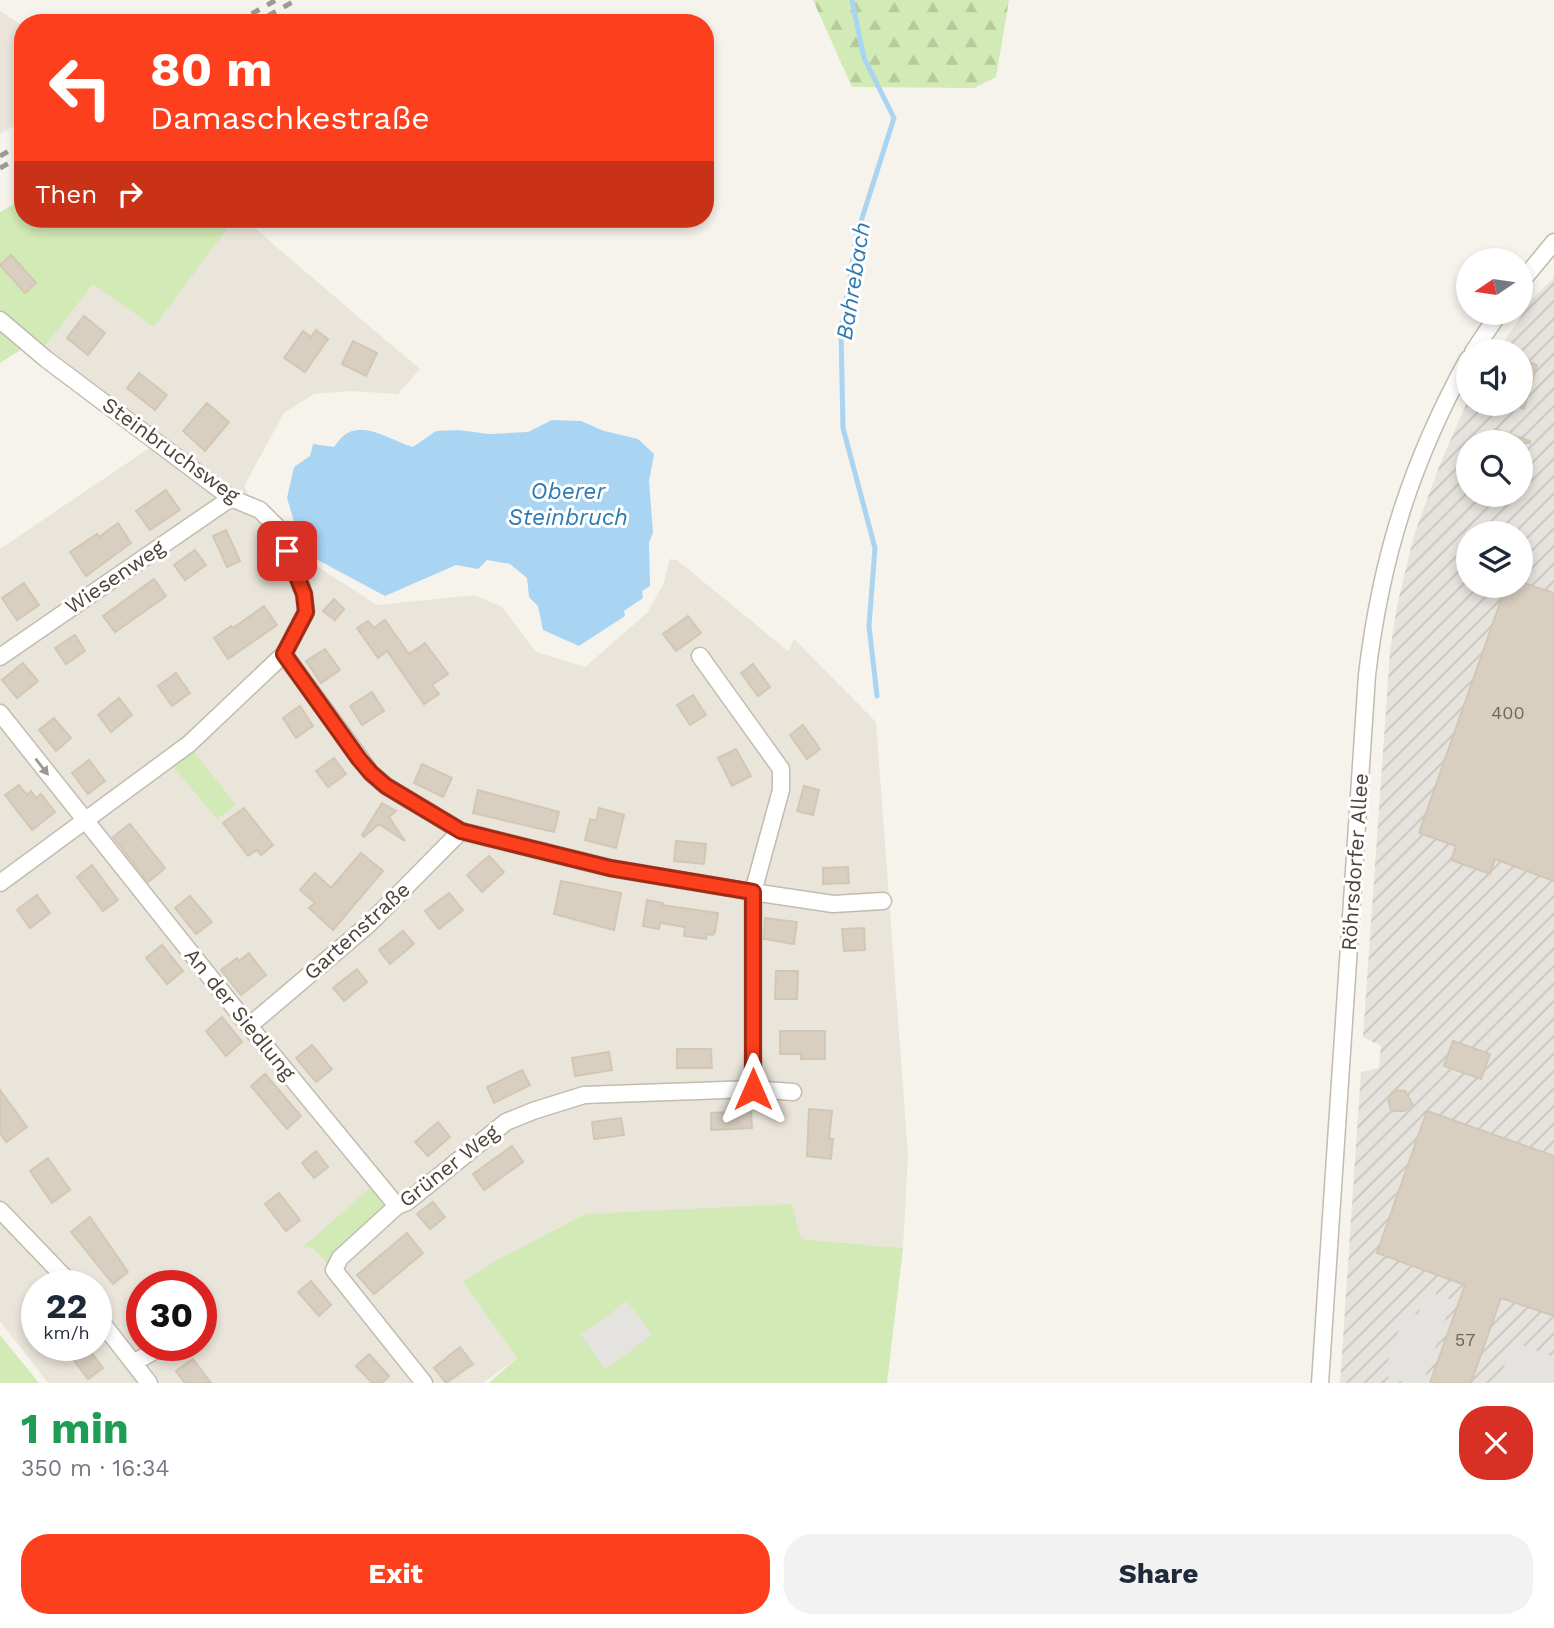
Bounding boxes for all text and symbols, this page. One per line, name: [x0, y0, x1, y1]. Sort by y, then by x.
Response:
text: 80 m: [150, 40, 272, 98]
icon: left: [35, 42, 126, 133]
text: Damaschkestraße: [150, 99, 430, 137]
icon: right: [111, 175, 149, 213]
text: Then: [35, 179, 97, 209]
water label: Bahrebach: [831, 220, 876, 342]
north arrow: [1456, 248, 1533, 326]
map controls: [1456, 248, 1533, 598]
button: sound: [1456, 339, 1533, 416]
street label: Steinbruchsweg: [98, 391, 245, 508]
button: search: [1456, 430, 1533, 507]
water label: Oberer Steinbruch: [508, 478, 628, 531]
pin: [257, 521, 317, 581]
button: layers: [1456, 521, 1533, 598]
icon: arrive: [268, 532, 306, 570]
street label: Wiesenweg: [60, 534, 170, 619]
house number: 400: [1491, 702, 1525, 723]
one-way arrow: [34, 758, 49, 775]
street label: Röhrsdorfer Allee: [1336, 772, 1373, 952]
street label: Gartenstraße: [298, 876, 415, 985]
street label: An der Siedlung: [180, 943, 302, 1085]
position arrow: [716, 1052, 790, 1126]
street label: Grüner Weg: [394, 1119, 504, 1212]
speed limit sign: 30: [126, 1270, 217, 1361]
text: 22: [46, 1285, 87, 1327]
text: km/h: [43, 1322, 90, 1343]
house number: 57: [1455, 1329, 1475, 1350]
text: 1 min: [21, 1404, 129, 1453]
button: close: [1459, 1406, 1533, 1480]
text: 350 m · 16:34: [21, 1455, 170, 1482]
button: Exit: [21, 1534, 770, 1614]
button: Share: [784, 1534, 1533, 1614]

